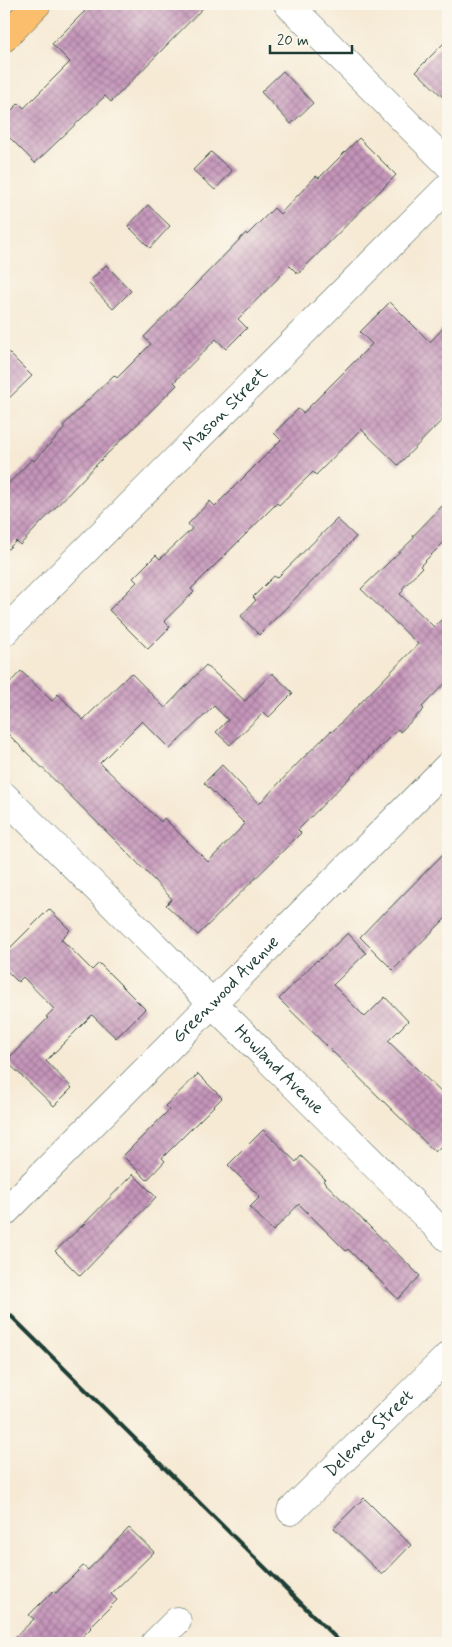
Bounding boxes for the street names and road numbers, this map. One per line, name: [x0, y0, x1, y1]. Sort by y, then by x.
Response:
street label: Mason Street: [178, 362, 274, 457]
street label: Greenwood Avenue: [167, 930, 285, 1049]
street label: Howland Avenue: [229, 1019, 329, 1120]
street label: Delence Street: [320, 1384, 419, 1483]

